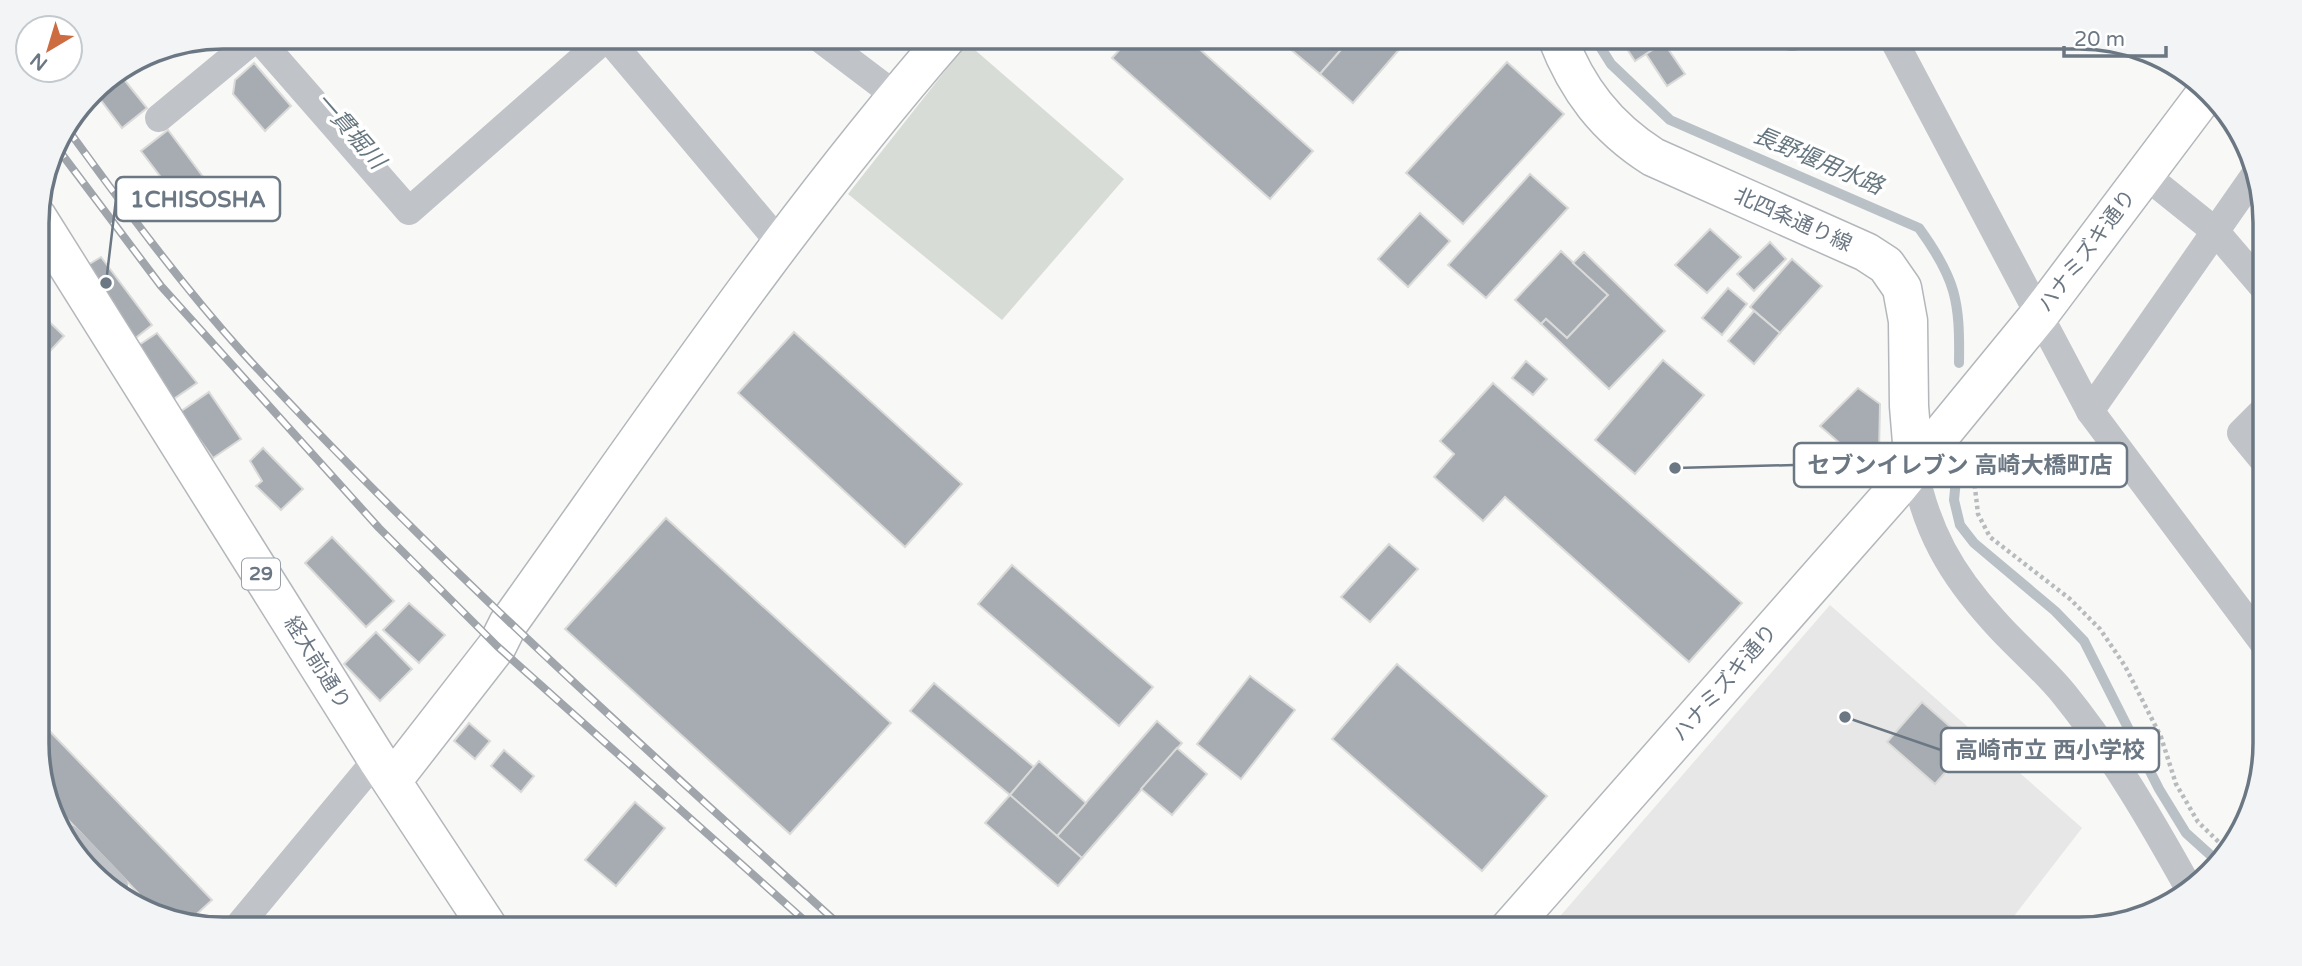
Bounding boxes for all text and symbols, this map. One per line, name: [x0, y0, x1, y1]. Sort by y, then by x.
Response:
north arrow: [14, 14, 84, 84]
scale bar: [2064, 14, 2166, 58]
text: 20 m: [2074, 27, 2125, 52]
text: N: [26, 48, 52, 75]
water label: 一貫堀川: [309, 87, 393, 177]
water label: 長野堰用水路: [1749, 121, 1889, 202]
callout: 1CHISOSHA: [116, 177, 280, 221]
street label: 北四条通り線: [1730, 183, 1856, 257]
street label: ハナミズキ通り: [2033, 185, 2141, 317]
text: 1CHISOSHA: [130, 186, 266, 214]
callout: セブンイレブン 高崎大橋町店: [1794, 443, 2127, 487]
text: セブンイレブン 高崎大橋町店: [1808, 452, 2112, 480]
road number: 29: [242, 558, 280, 590]
street label: 経大前通り: [279, 612, 355, 714]
street label: ハナミズキ通り: [1667, 619, 1783, 747]
callout: 高崎市立 西小学校: [1941, 728, 2159, 772]
text: 高崎市立 西小学校: [1955, 737, 2145, 765]

